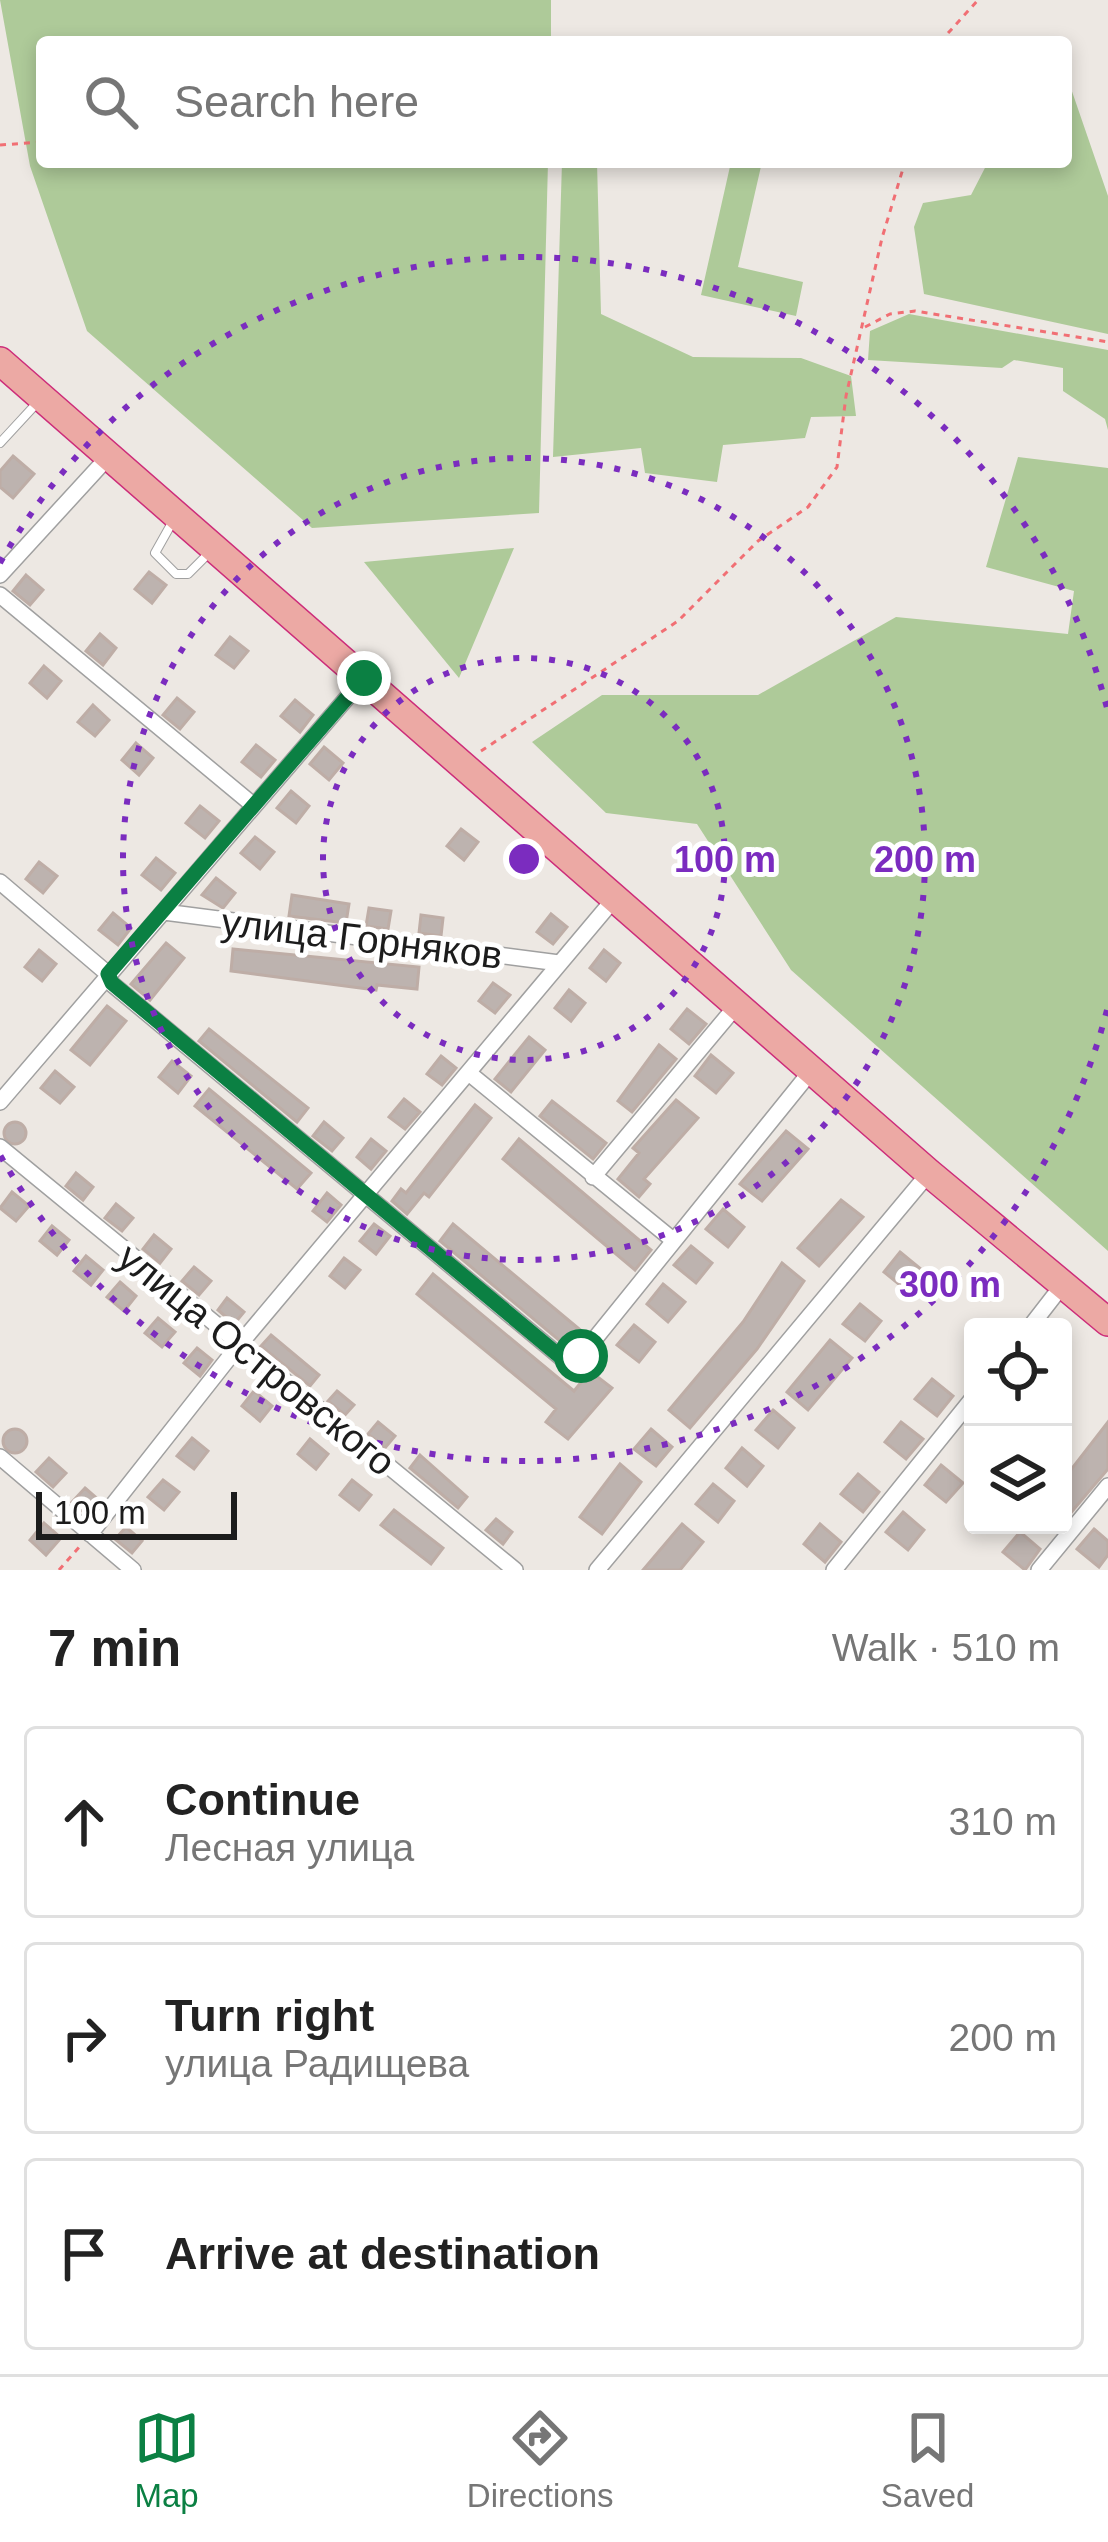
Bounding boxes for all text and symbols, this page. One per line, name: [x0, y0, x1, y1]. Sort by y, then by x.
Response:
search box: [36, 36, 1072, 168]
icon: search: [78, 69, 144, 135]
text: Search here: [174, 76, 419, 127]
route end: [337, 651, 391, 705]
centre of rings: [503, 838, 545, 880]
text: 100 m: [674, 839, 776, 880]
text: 200 m: [874, 839, 976, 880]
street label: улица Горняков: [219, 900, 505, 977]
street label: улица Островского: [110, 1235, 404, 1484]
text: 300 m: [899, 1264, 1001, 1305]
map controls: [964, 1318, 1072, 1534]
button: locate: [964, 1318, 1072, 1426]
route start: [554, 1329, 608, 1383]
button: layers: [964, 1426, 1072, 1534]
scale bar: [36, 1486, 237, 1539]
text: 100 m: [54, 1494, 146, 1531]
text: 7 min: [48, 1620, 181, 1677]
text: Walk · 510 m: [832, 1626, 1060, 1669]
text: Continue: [165, 1774, 360, 1825]
icon: ahead: [51, 1789, 117, 1855]
text: 310 m: [949, 1800, 1057, 1843]
text: Лесная улица: [165, 1826, 414, 1869]
text: Turn right: [165, 1990, 374, 2041]
icon: right: [51, 2005, 117, 2071]
text: 200 m: [949, 2016, 1057, 2059]
text: улица Радищева: [165, 2042, 469, 2085]
icon: arrive: [51, 2221, 117, 2287]
text: Arrive at destination: [165, 2228, 600, 2279]
tab: Map: [134, 2405, 200, 2515]
tab: Directions: [467, 2405, 614, 2515]
tab: Saved: [881, 2405, 974, 2515]

